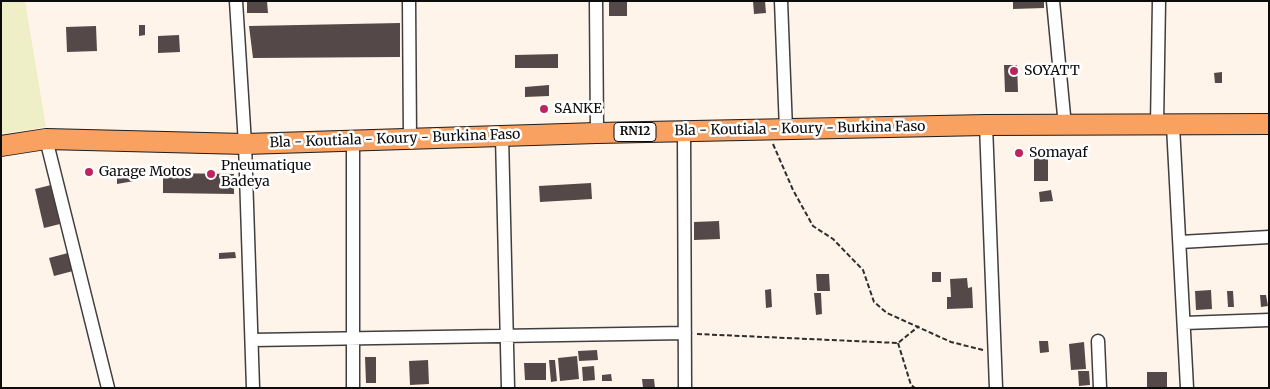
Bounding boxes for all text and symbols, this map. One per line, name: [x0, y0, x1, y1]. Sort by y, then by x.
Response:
place label: SOYATT: [1024, 63, 1080, 79]
marker: SOYATT: [1008, 65, 1020, 77]
place label: SANKE: [554, 101, 602, 117]
marker: SANKE: [538, 103, 550, 115]
street label: Bla - Koutiala - Koury - Burkina Faso: [674, 118, 926, 140]
road number: RN12: [614, 122, 656, 142]
street label: Bla - Koutiala - Koury - Burkina Faso: [269, 126, 521, 152]
place label: Somayaf: [1029, 145, 1088, 161]
marker: Somayaf: [1013, 147, 1025, 159]
place label: Pneumatique Badeya: [221, 158, 311, 190]
place label: Garage Motos: [99, 164, 191, 180]
marker: Garage Motos: [83, 166, 95, 178]
marker: Pneumatique Badeya: [205, 168, 217, 180]

